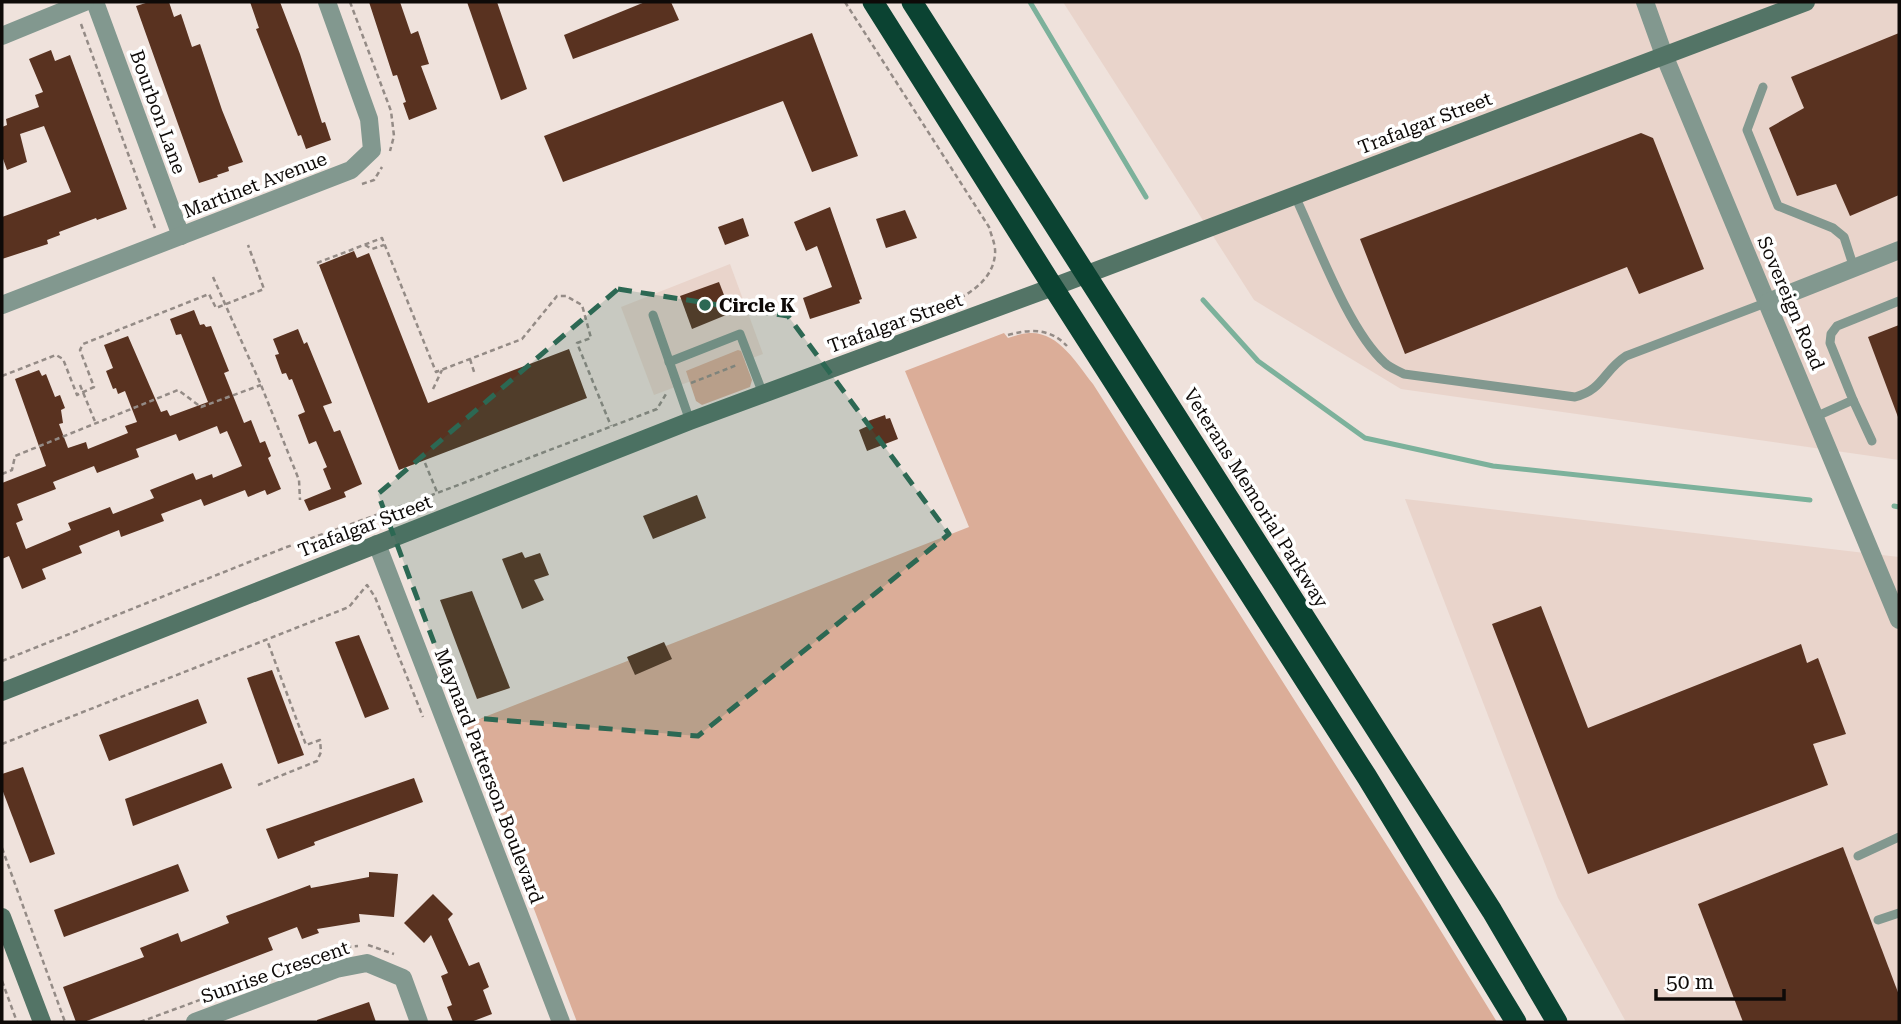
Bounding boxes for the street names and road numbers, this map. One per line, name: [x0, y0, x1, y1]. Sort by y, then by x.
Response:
street label: Bourbon Lane: [125, 47, 191, 177]
street label: Trafalgar Street: [1355, 87, 1495, 159]
street label: Martinet Avenue: [180, 147, 330, 223]
street label: Sovereign Road: [1752, 233, 1830, 373]
street label: Trafalgar Street: [825, 288, 965, 358]
street label: Veterans Memorial Parkway: [1179, 384, 1334, 613]
street label: Trafalgar Street: [295, 490, 435, 562]
street label: Maynard Patterson Boulevard: [430, 645, 548, 907]
street label: Sunrise Crescent: [198, 936, 352, 1008]

